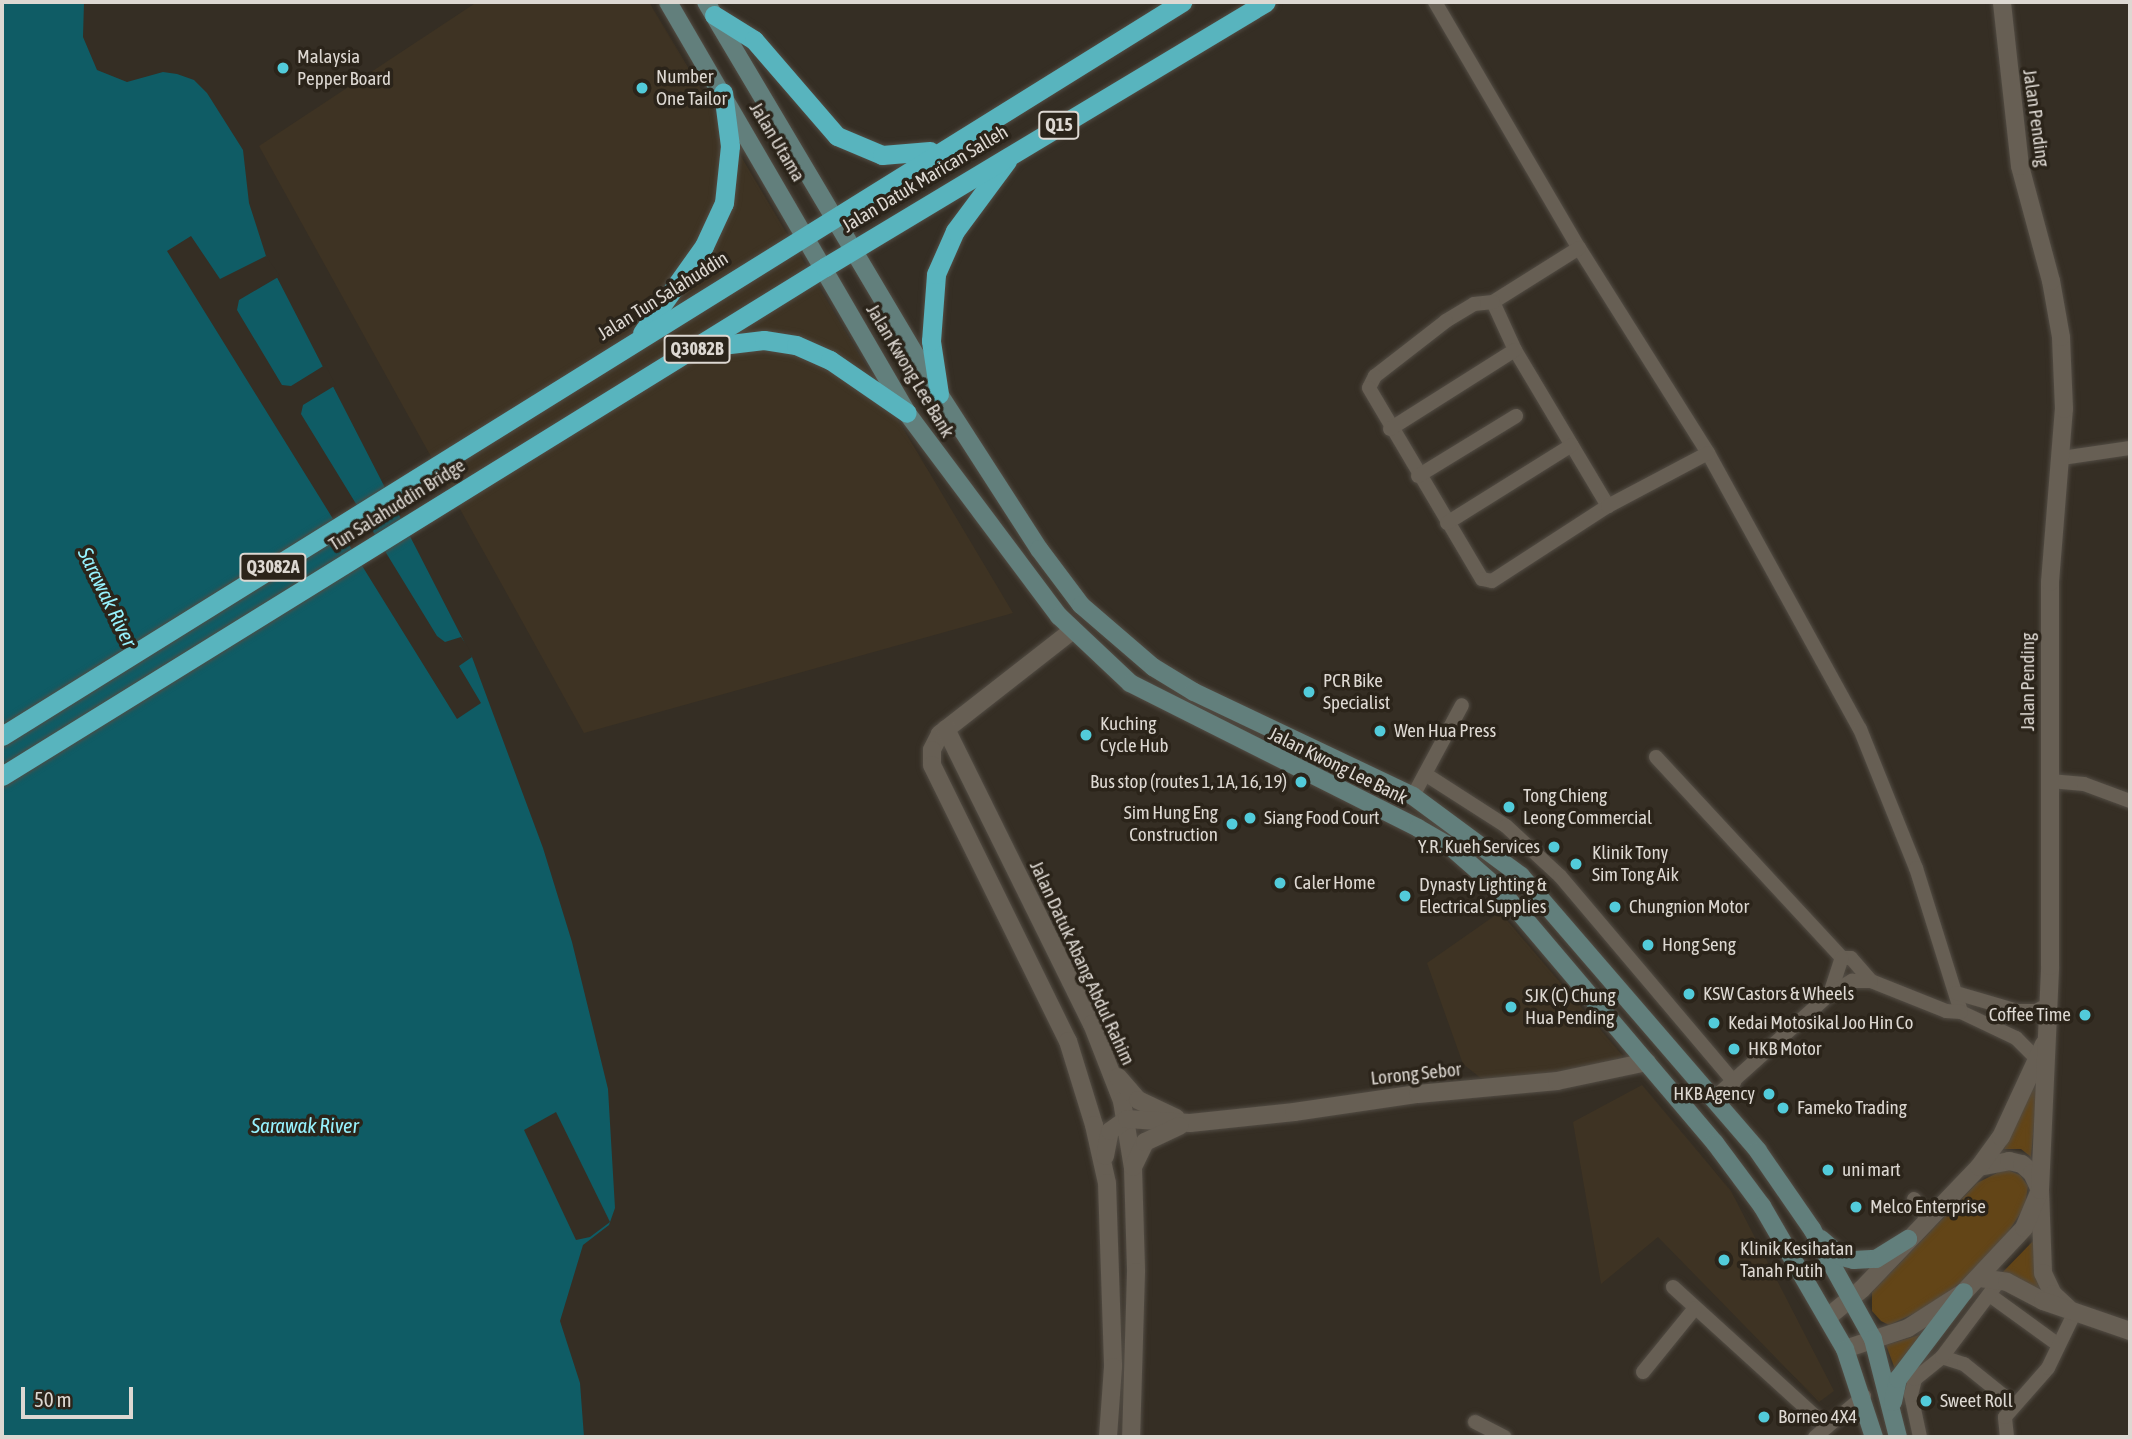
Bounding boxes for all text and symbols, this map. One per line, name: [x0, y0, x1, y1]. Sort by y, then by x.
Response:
place label: Malaysia Pepper Board: [297, 46, 391, 90]
marker: Malaysia Pepper Board: [275, 60, 291, 76]
place label: Number One Tailor: [656, 66, 727, 110]
street label: Jalan Pending: [2018, 68, 2054, 168]
marker: Number One Tailor: [634, 80, 650, 96]
street label: Jalan Utama: [744, 98, 810, 186]
road number: Q15: [1038, 110, 1080, 140]
street label: Jalan Datuk Marican Salleh: [838, 120, 1012, 238]
street label: Jalan Tun Salahuddin: [593, 247, 733, 345]
street label: Jalan Kwong Lee Bank: [861, 300, 959, 442]
road number: Q3082B: [662, 334, 732, 363]
street label: Tun Salahuddin Bridge: [325, 454, 469, 556]
water label: Sarawak River: [73, 543, 143, 651]
road number: Q3082A: [238, 552, 308, 582]
street label: Jalan Pending: [2017, 633, 2039, 731]
place label: PCR Bike Specialist: [1323, 670, 1390, 714]
marker: PCR Bike Specialist: [1301, 684, 1317, 700]
place label: Kuching Cycle Hub: [1100, 713, 1169, 757]
place label: Wen Hua Press: [1394, 720, 1496, 742]
street label: Jalan Kwong Lee Bank: [1265, 722, 1411, 810]
marker: Wen Hua Press: [1372, 723, 1388, 739]
marker: Kuching Cycle Hub: [1078, 727, 1094, 743]
place label: Bus stop (routes 1, 1A, 16, 19): [1090, 771, 1287, 793]
marker: Bus stop (routes 1, 1A, 16, 19): [1293, 774, 1309, 790]
place label: Tong Chieng Leong Commercial: [1523, 785, 1652, 829]
marker: Tong Chieng Leong Commercial: [1501, 799, 1517, 815]
place label: Sim Hung Eng Construction: [1124, 802, 1218, 846]
place label: Siang Food Court: [1264, 807, 1379, 829]
marker: Siang Food Court: [1242, 810, 1258, 826]
marker: Sim Hung Eng Construction: [1224, 816, 1240, 832]
place label: Y.R. Kueh Services: [1418, 836, 1540, 858]
marker: Y.R. Kueh Services: [1546, 839, 1562, 855]
place label: Klinik Tony Sim Tong Aik: [1592, 842, 1679, 886]
marker: Klinik Tony Sim Tong Aik: [1566, 854, 1586, 874]
street label: Jalan Datuk Abang Abdul Rahim: [1025, 857, 1139, 1069]
place label: Caler Home: [1294, 872, 1375, 894]
place label: Dynasty Lighting & Electrical Supplies: [1419, 874, 1547, 918]
marker: Caler Home: [1272, 875, 1288, 891]
marker: Dynasty Lighting & Electrical Supplies: [1397, 888, 1413, 904]
place label: Chungnion Motor: [1629, 896, 1749, 918]
marker: Chungnion Motor: [1607, 899, 1623, 915]
place label: Hong Seng: [1662, 934, 1736, 956]
marker: Hong Seng: [1640, 937, 1656, 953]
place label: KSW Castors & Wheels: [1703, 983, 1854, 1005]
place label: SJK (C) Chung Hua Pending: [1525, 985, 1616, 1029]
marker: KSW Castors & Wheels: [1681, 986, 1697, 1002]
marker: SJK (C) Chung Hua Pending: [1503, 999, 1519, 1015]
place label: Coffee Time: [1989, 1004, 2071, 1026]
marker: Coffee Time: [2077, 1007, 2093, 1023]
place label: Kedai Motosikal Joo Hin Co: [1728, 1012, 1913, 1034]
marker: Kedai Motosikal Joo Hin Co: [1706, 1015, 1722, 1031]
place label: HKB Motor: [1748, 1038, 1821, 1060]
marker: HKB Motor: [1726, 1041, 1742, 1057]
street label: Lorong Sebor: [1370, 1058, 1462, 1090]
place label: HKB Agency: [1673, 1083, 1755, 1105]
marker: HKB Agency: [1761, 1086, 1777, 1102]
place label: Fameko Trading: [1797, 1097, 1907, 1119]
marker: Fameko Trading: [1775, 1100, 1791, 1116]
water label: Sarawak River: [251, 1112, 359, 1138]
place label: uni mart: [1842, 1159, 1901, 1181]
marker: uni mart: [1820, 1162, 1836, 1178]
place label: Melco Enterprise: [1870, 1196, 1986, 1218]
marker: Melco Enterprise: [1848, 1199, 1864, 1215]
place label: Klinik Kesihatan Tanah Putih: [1740, 1238, 1853, 1282]
marker: Klinik Kesihatan Tanah Putih: [1714, 1250, 1734, 1270]
scale bar: [24, 1372, 136, 1416]
text: 50 m: [34, 1387, 72, 1411]
place label: Sweet Roll: [1940, 1390, 2013, 1412]
marker: Sweet Roll: [1918, 1393, 1934, 1409]
place label: Borneo 4X4: [1778, 1406, 1857, 1428]
marker: Borneo 4X4: [1756, 1409, 1772, 1425]

